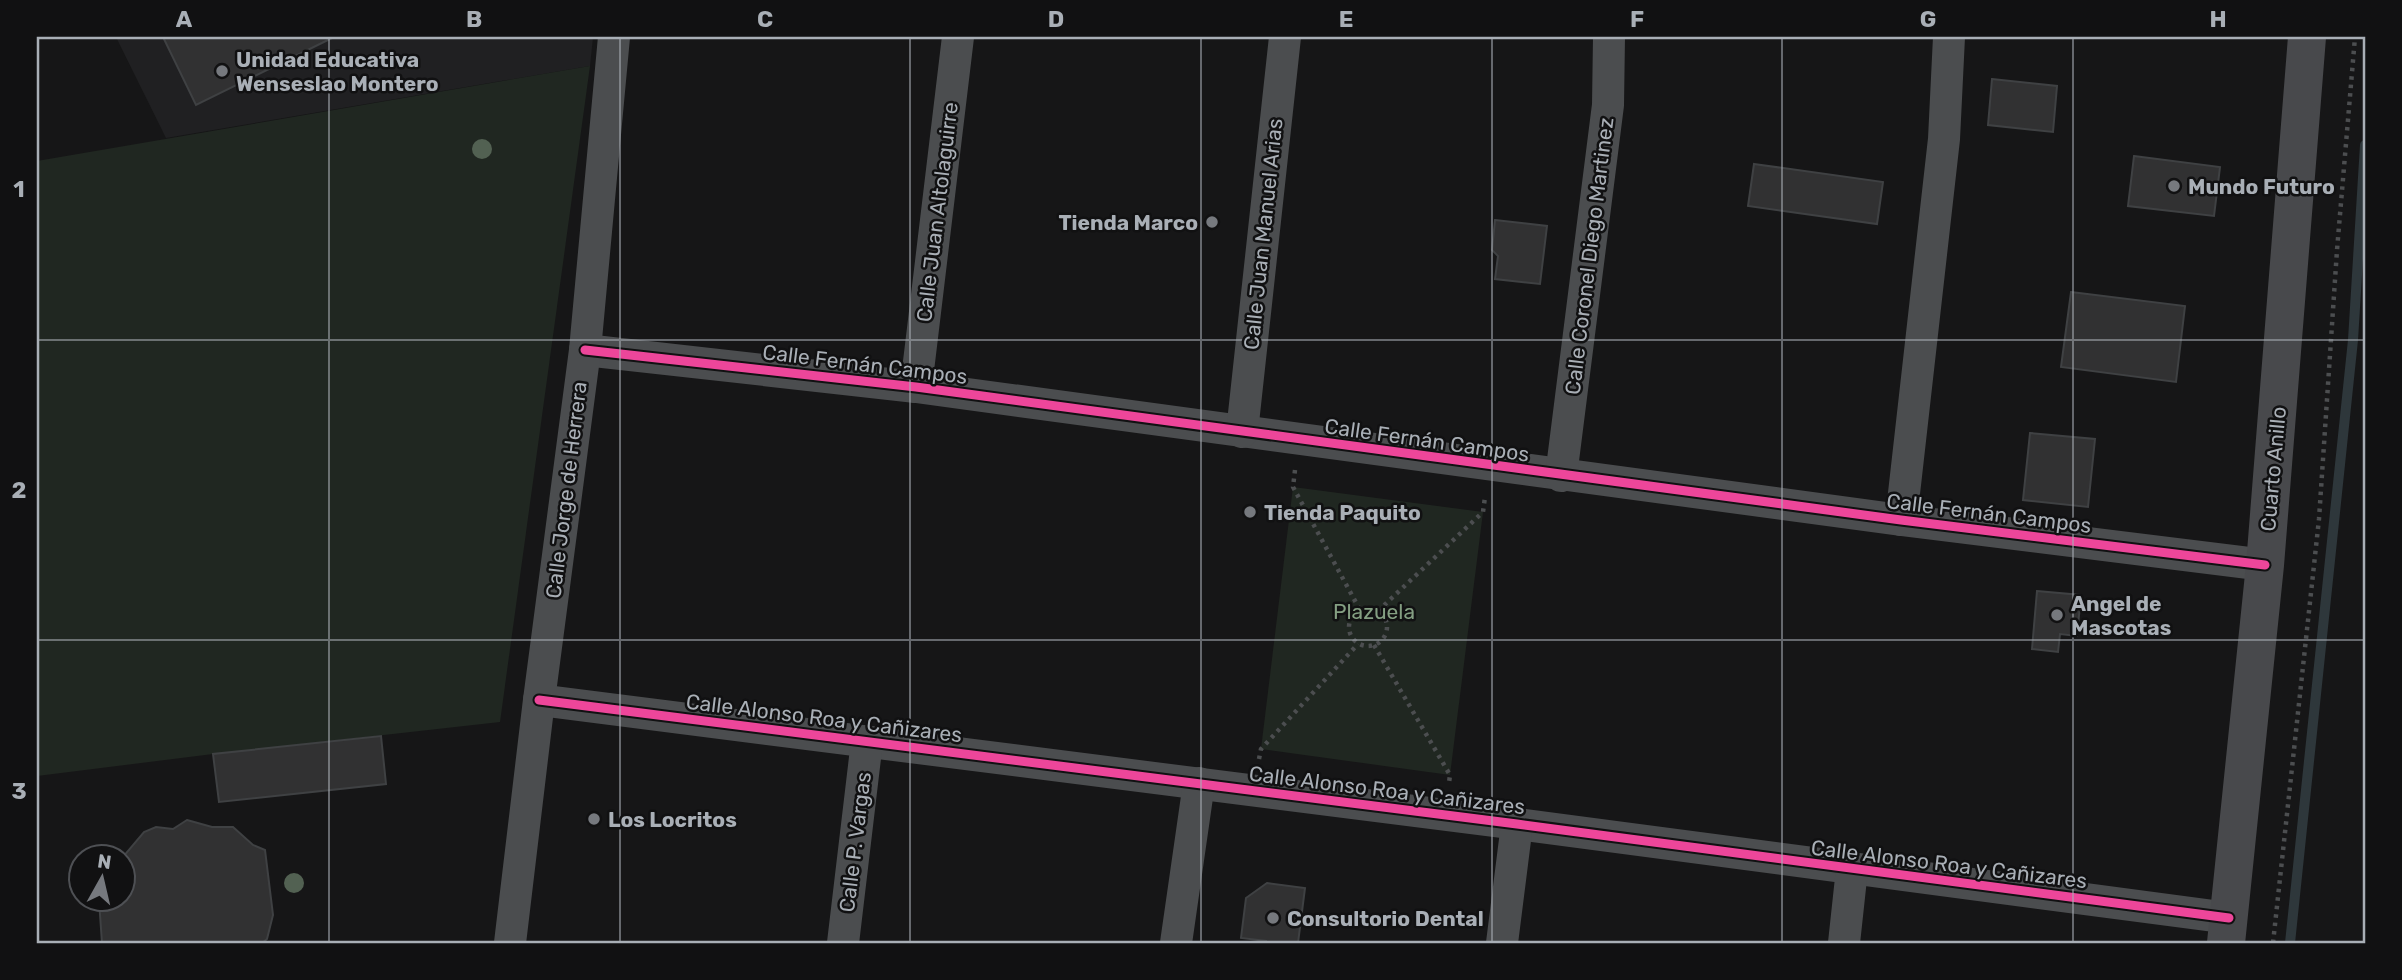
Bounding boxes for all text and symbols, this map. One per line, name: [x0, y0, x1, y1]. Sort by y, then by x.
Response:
text: A: [176, 5, 193, 33]
text: B: [466, 5, 482, 33]
text: C: [757, 5, 773, 33]
text: D: [1048, 5, 1064, 33]
text: E: [1339, 5, 1353, 33]
text: F: [1630, 5, 1644, 33]
text: G: [1920, 5, 1936, 33]
text: H: [2209, 5, 2227, 33]
place label: Unidad Educativa Wenseslao Montero: [236, 47, 439, 96]
marker: Unidad Educativa Wenseslao Montero: [214, 63, 230, 79]
street label: Calle Juan Altolaguirre: [911, 101, 963, 323]
street label: Calle Coronel Diego Martinez: [1560, 116, 1618, 396]
street label: Calle Juan Manuel Arias: [1238, 117, 1288, 351]
place label: Mundo Futuro: [2188, 174, 2335, 199]
text: 1: [13, 175, 25, 203]
marker: Mundo Futuro: [2166, 178, 2182, 194]
place label: Tienda Marco: [1058, 210, 1198, 235]
marker: Tienda Marco: [1204, 214, 1220, 230]
street label: Calle Fernán Campos: [761, 339, 969, 389]
street label: Calle Jorge de Herrera: [540, 380, 592, 600]
street label: Cuarto Anillo: [2255, 406, 2291, 532]
street label: Calle Fernán Campos: [1323, 413, 1531, 467]
text: 2: [12, 476, 26, 504]
street label: Calle Fernán Campos: [1885, 488, 2093, 538]
place label: Tienda Paquito: [1264, 500, 1421, 525]
marker: Tienda Paquito: [1242, 504, 1258, 520]
place label: Angel de Mascotas: [2071, 591, 2171, 640]
park label: Plazuela: [1333, 599, 1415, 624]
marker: Angel de Mascotas: [2049, 607, 2065, 623]
street label: Calle Alonso Roa y Cañizares: [685, 689, 963, 747]
street label: Calle Alonso Roa y Cañizares: [1248, 761, 1526, 819]
street label: Calle P. Vargas: [834, 770, 876, 914]
text: 3: [11, 777, 27, 805]
place label: Los Locritos: [608, 807, 737, 832]
marker: Los Locritos: [586, 811, 602, 827]
street label: Calle Alonso Roa y Cañizares: [1810, 835, 2088, 893]
north arrow: [66, 844, 136, 914]
text: N: [96, 849, 113, 874]
place label: Consultorio Dental: [1287, 906, 1484, 931]
marker: Consultorio Dental: [1265, 910, 1281, 926]

